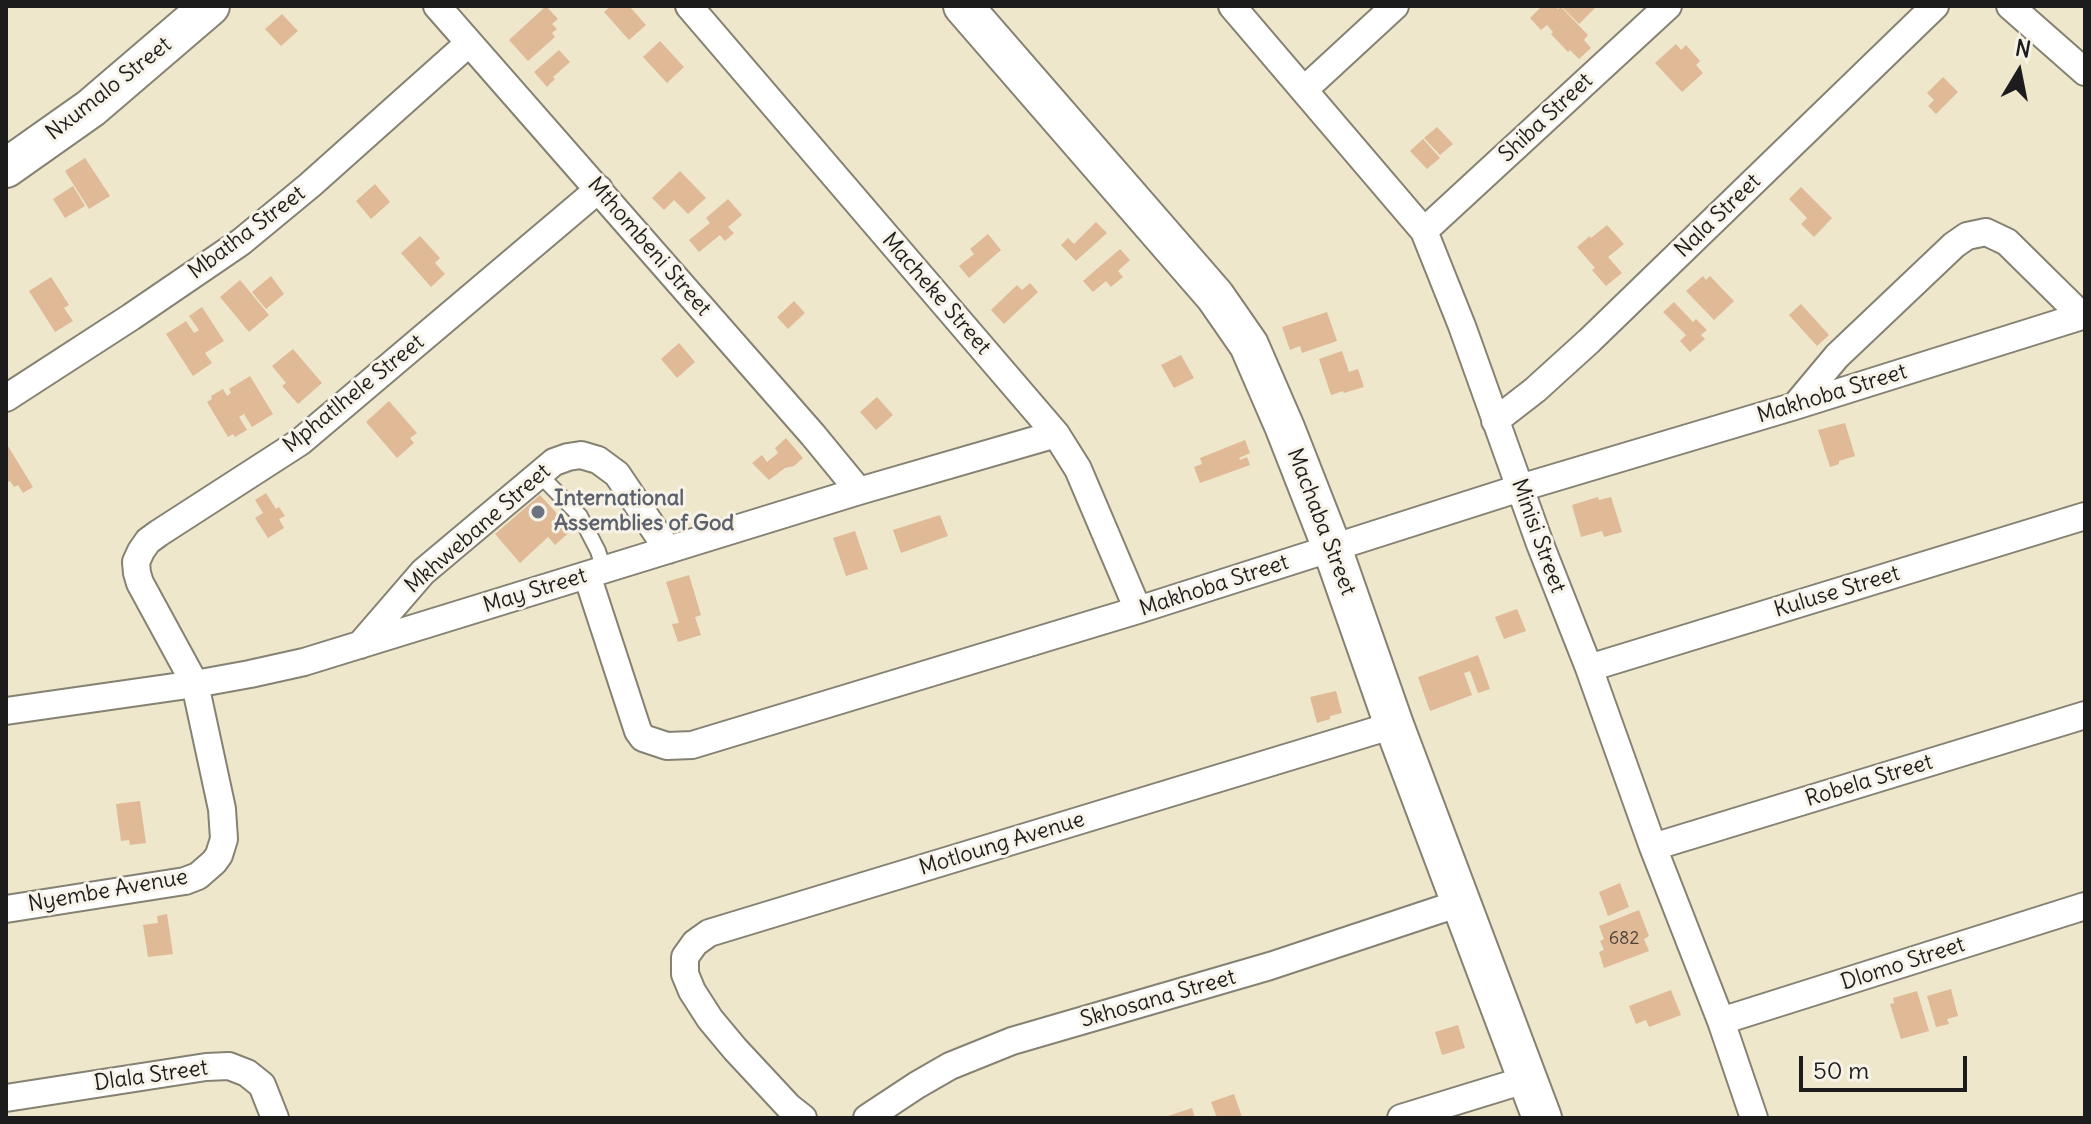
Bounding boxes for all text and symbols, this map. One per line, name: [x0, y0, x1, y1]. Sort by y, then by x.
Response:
street label: Nxumalo Street: [41, 32, 177, 146]
north arrow: [1979, 32, 2059, 112]
text: N: [2013, 33, 2033, 63]
street label: Shiba Street: [1494, 68, 1598, 168]
street label: Nala Street: [1670, 169, 1766, 263]
street label: Mthombeni Street: [582, 172, 716, 322]
street label: Mbatha Street: [184, 181, 310, 285]
street label: Macheke Street: [876, 228, 996, 360]
street label: Mphatlhele Street: [278, 329, 430, 459]
street label: Makhoba Street: [1754, 359, 1910, 429]
street label: Machaba Street: [1281, 445, 1361, 599]
street label: Mkhwebane Street: [400, 459, 556, 599]
street label: Minisi Street: [1505, 475, 1571, 597]
place label: International Assemblies of God: [554, 486, 734, 538]
marker: International Assemblies of God: [529, 503, 547, 521]
street label: Makhoba Street: [1136, 549, 1292, 623]
street label: Kuluse Street: [1771, 560, 1903, 624]
street label: May Street: [480, 563, 590, 619]
street label: Robela Street: [1802, 749, 1936, 813]
street label: Motloung Avenue: [916, 806, 1088, 882]
street label: Nyembe Avenue: [26, 864, 190, 918]
house number: 682: [1609, 928, 1639, 950]
street label: Dlomo Street: [1838, 932, 1968, 996]
street label: Skhosana Street: [1077, 964, 1239, 1034]
scale bar: [1803, 1040, 1971, 1090]
street label: Dlala Street: [92, 1055, 210, 1097]
text: 50 m: [1813, 1055, 1869, 1085]

